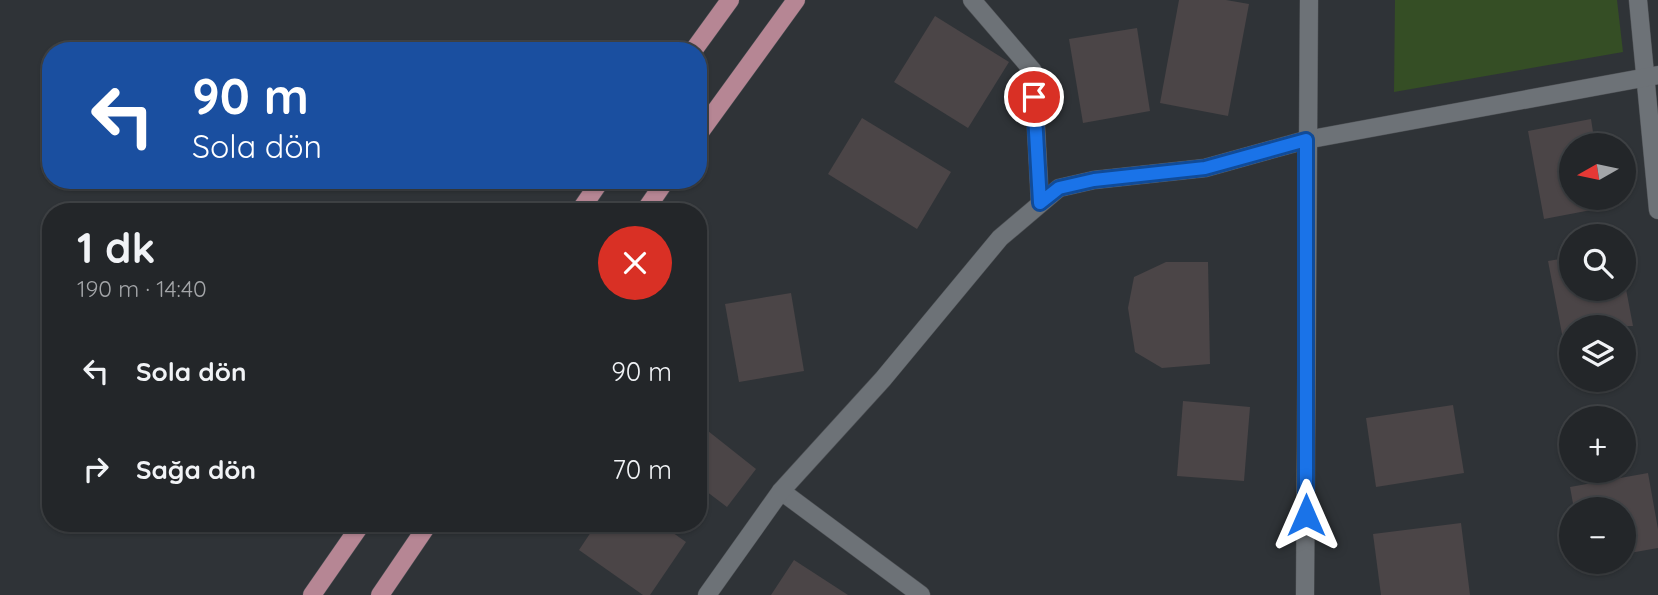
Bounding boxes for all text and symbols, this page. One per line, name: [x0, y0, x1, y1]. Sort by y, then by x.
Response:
text: 90 m: [192, 65, 309, 126]
pin: [1004, 67, 1064, 127]
icon: left: [77, 70, 168, 161]
icon: arrive: [1015, 78, 1053, 116]
text: Sola dön: [192, 126, 322, 166]
north arrow: [1559, 133, 1636, 210]
map controls: [1559, 133, 1636, 574]
text: 1 dk: [77, 221, 155, 274]
button: search: [1559, 224, 1636, 301]
button: close: [598, 226, 672, 300]
text: 190 m · 14:40: [77, 274, 207, 303]
button: layers: [1559, 315, 1636, 392]
icon: left: [77, 352, 115, 390]
text: Sola dön: [136, 355, 246, 388]
text: 90 m: [611, 355, 672, 388]
button: +: [1559, 406, 1636, 483]
icon: right: [77, 450, 115, 488]
text: Sağa dön: [136, 453, 256, 486]
text: 70 m: [612, 453, 672, 486]
position arrow: [1269, 478, 1343, 552]
button: −: [1559, 497, 1636, 574]

